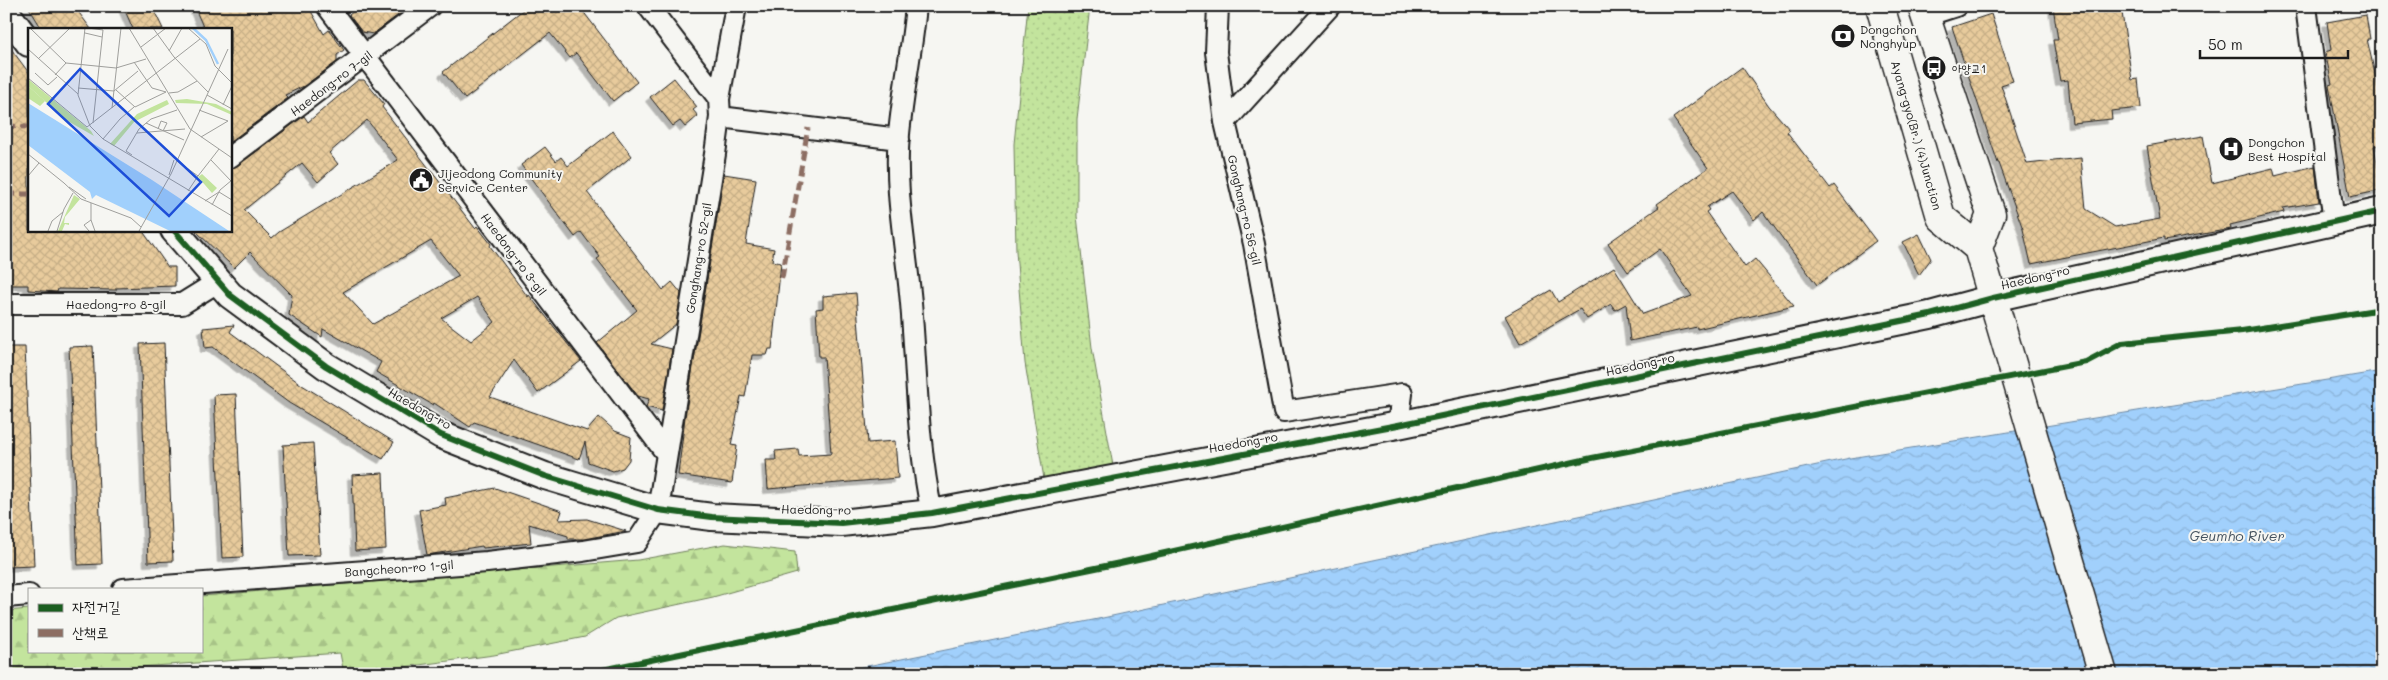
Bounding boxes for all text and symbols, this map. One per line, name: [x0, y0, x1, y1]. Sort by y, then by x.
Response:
place label: Dongchon Nonghyup: [1860, 21, 1917, 51]
bank icon: Dongchon Nonghyup: [1830, 23, 1856, 49]
inset map: [28, 28, 231, 231]
scale bar: [2200, 28, 2348, 60]
text: 50 m: [2208, 34, 2243, 54]
street label: Haedong-ro 7-gil: [287, 47, 375, 119]
bus stop icon: 아양교1: [1921, 55, 1947, 81]
street label: Ayang-gyo(Br.) (4)Junction: [1888, 58, 1946, 212]
place label: 아양교1: [1952, 60, 1986, 76]
place label: Dongchon Best Hospital: [2248, 134, 2326, 164]
hospital icon: Dongchon Best Hospital: [2218, 136, 2244, 162]
street label: Gonghang-ro 56-gil: [1225, 153, 1265, 267]
place label: Jijeodong Community Service Center: [438, 165, 562, 195]
public building icon: Jijeodong Community Service Center: [408, 167, 434, 193]
street label: Gonghang-ro 52-gil: [681, 201, 715, 315]
street label: Haedong-ro 3-gil: [478, 209, 550, 299]
street label: Haedong-ro: [1999, 261, 2071, 293]
street label: Haedong-ro 8-gil: [66, 296, 166, 312]
street label: Haedong-ro: [1604, 349, 1676, 379]
street label: Haedong-ro: [386, 384, 454, 432]
street label: Haedong-ro: [1207, 428, 1279, 456]
street label: Haedong-ro: [781, 500, 851, 518]
water label: Geumho River: [2190, 526, 2284, 545]
street label: Bangcheon-ro 1-gil: [344, 556, 454, 580]
legend: [28, 588, 202, 652]
text: 자전거길: [72, 596, 120, 616]
text: 산책로: [72, 622, 108, 642]

